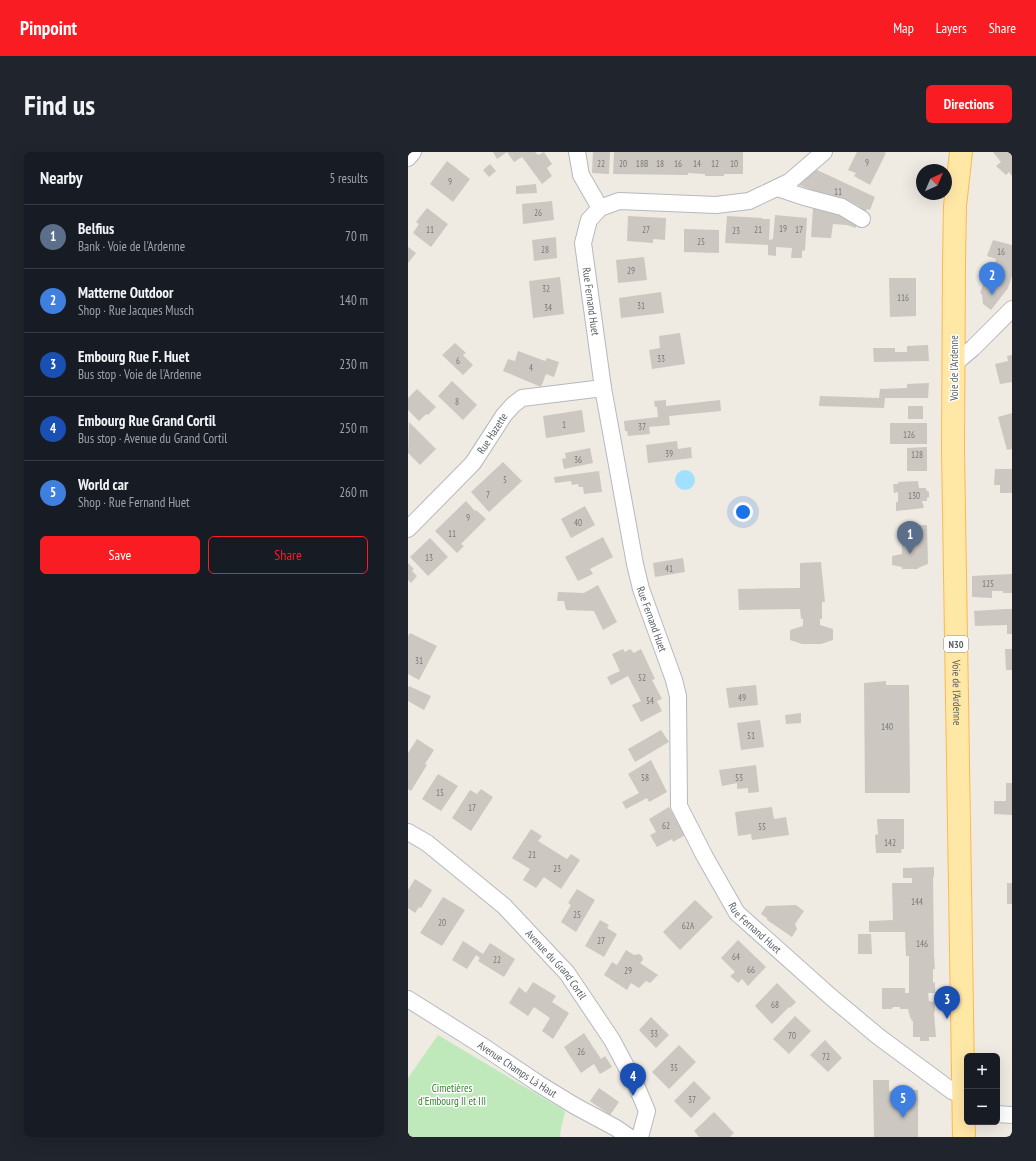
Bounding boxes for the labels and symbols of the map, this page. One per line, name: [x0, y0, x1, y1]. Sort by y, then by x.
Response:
house number: 9: [865, 157, 869, 168]
house number: 22: [597, 158, 605, 169]
house number: 20: [619, 158, 627, 169]
house number: 18B: [636, 158, 648, 169]
house number: 18: [656, 158, 664, 169]
house number: 16: [674, 158, 682, 169]
house number: 14: [693, 158, 701, 169]
house number: 12: [711, 158, 719, 169]
house number: 10: [730, 158, 738, 169]
north arrow: [916, 164, 952, 200]
house number: 9: [448, 176, 452, 187]
house number: 11: [834, 186, 842, 197]
house number: 26: [534, 207, 542, 218]
house number: 19: [779, 223, 787, 234]
house number: 11: [426, 224, 434, 235]
house number: 27: [642, 224, 650, 235]
house number: 21: [754, 224, 762, 235]
house number: 17: [795, 224, 803, 235]
house number: 23: [732, 225, 740, 236]
house number: 25: [697, 236, 705, 247]
house number: 28: [541, 244, 549, 255]
house number: 16: [997, 246, 1005, 257]
pin: 2: [979, 262, 1005, 295]
house number: 29: [627, 265, 635, 276]
street label: Rue Fernand Huet: [579, 267, 603, 336]
house number: 32: [542, 283, 550, 294]
house number: 116: [897, 292, 909, 303]
house number: 31: [637, 300, 645, 311]
house number: 34: [544, 302, 552, 313]
street label: Voie de l'Ardenne: [947, 335, 961, 402]
house number: 33: [657, 353, 665, 364]
house number: 6: [456, 355, 460, 366]
house number: 4: [529, 362, 533, 373]
house number: 8: [455, 396, 459, 407]
street label: Rue Hazette: [474, 410, 511, 456]
house number: 1: [562, 419, 566, 430]
house number: 37: [638, 421, 646, 432]
house number: 126: [903, 429, 915, 440]
house number: 39: [665, 448, 673, 459]
house number: 128: [911, 449, 923, 460]
house number: 36: [574, 454, 582, 465]
house number: 5: [503, 474, 507, 485]
house number: 7: [486, 489, 490, 500]
house number: 130: [908, 490, 920, 501]
your location: [733, 502, 753, 522]
house number: 9: [466, 512, 470, 523]
house number: 40: [574, 517, 582, 528]
pin: 1: [897, 521, 923, 554]
house number: 11: [448, 528, 456, 539]
house number: 13: [425, 552, 433, 563]
house number: 41: [665, 563, 673, 574]
house number: 125: [982, 578, 994, 589]
street label: Rue Fernand Huet: [634, 585, 670, 654]
road number: N30: [944, 636, 968, 652]
house number: 31: [415, 655, 423, 666]
street label: Voie de l'Ardenne: [949, 659, 964, 726]
house number: 52: [638, 672, 646, 683]
house number: 49: [738, 692, 746, 703]
house number: 54: [646, 695, 654, 706]
house number: 140: [881, 721, 893, 732]
house number: 51: [747, 730, 755, 741]
house number: 58: [641, 772, 649, 783]
house number: 53: [735, 772, 743, 783]
house number: 15: [436, 787, 444, 798]
house number: 17: [468, 802, 476, 813]
house number: 62: [662, 820, 670, 831]
house number: 55: [758, 821, 766, 832]
house number: 142: [884, 837, 896, 848]
house number: 21: [528, 849, 536, 860]
house number: 23: [553, 863, 561, 874]
house number: 144: [911, 896, 923, 907]
street label: Rue Fernand Huet: [725, 900, 784, 956]
house number: 25: [573, 909, 581, 920]
house number: 20: [438, 917, 446, 928]
house number: 62A: [682, 920, 695, 931]
street label: Avenue du Grand Cortil: [523, 926, 590, 1003]
house number: 27: [597, 935, 605, 946]
house number: 146: [916, 938, 928, 949]
house number: 64: [732, 951, 740, 962]
house number: 22: [493, 954, 501, 965]
house number: 66: [747, 964, 755, 975]
house number: 29: [624, 965, 632, 976]
pin: 3: [934, 986, 960, 1019]
house number: 68: [771, 999, 779, 1010]
house number: 33: [650, 1028, 658, 1039]
house number: 70: [788, 1030, 796, 1041]
street label: Avenue Champs Là Haut: [475, 1038, 560, 1100]
house number: 26: [577, 1046, 585, 1057]
house number: 72: [822, 1051, 830, 1062]
house number: 35: [670, 1062, 678, 1073]
pin: 4: [620, 1063, 646, 1096]
park label: Cimetières d'Embourg II et III: [418, 1081, 486, 1108]
pin: 5: [890, 1085, 916, 1118]
house number: 37: [688, 1094, 696, 1105]

